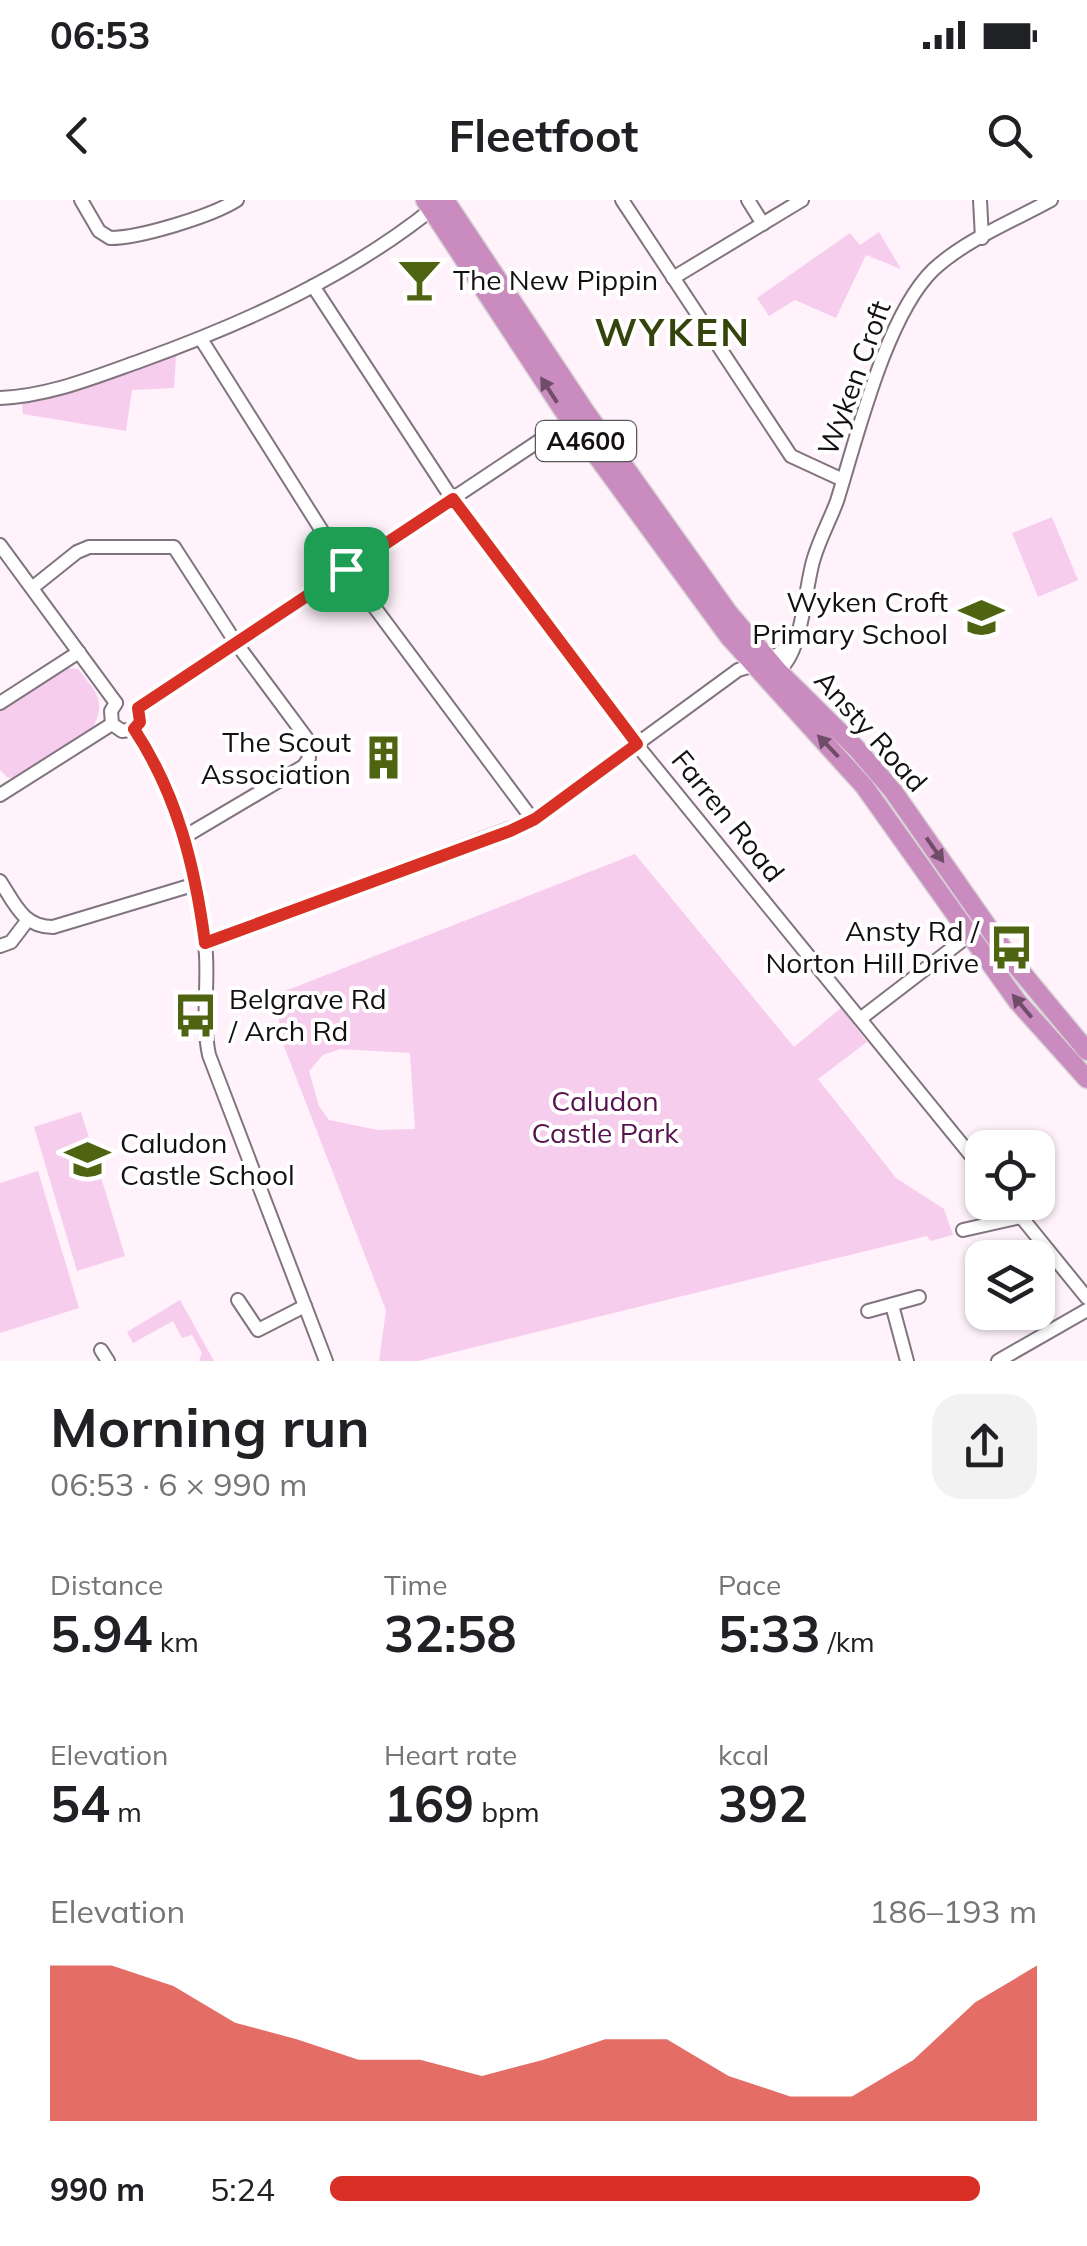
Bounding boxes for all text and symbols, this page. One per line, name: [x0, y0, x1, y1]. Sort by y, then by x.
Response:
text: 06:53: [50, 11, 151, 59]
text: Fleetfoot: [449, 107, 638, 163]
icon: back: [50, 108, 105, 163]
icon: search: [982, 108, 1037, 163]
bar icon: The New Pippin: [396, 256, 444, 304]
place label: The New Pippin: [453, 262, 658, 297]
street label: Wyken Croft: [809, 296, 898, 460]
district label: WYKEN: [595, 308, 751, 356]
one-way arrow: [541, 376, 559, 403]
road number: A4600: [536, 421, 636, 461]
pin: [304, 527, 389, 612]
icon: arrive: [319, 542, 374, 597]
place label: Wyken Croft Primary School: [752, 584, 948, 651]
school or university icon: Wyken Croft Primary School: [957, 594, 1005, 642]
street label: Ansty Road: [808, 663, 935, 799]
place label: The Scout Association: [201, 724, 351, 791]
building icon: The Scout Association: [360, 734, 408, 782]
one-way arrow: [817, 735, 840, 759]
street label: Farren Road: [665, 743, 792, 889]
one-way arrow: [925, 836, 944, 863]
place label: Ansty Rd / Norton Hill Drive: [765, 913, 980, 980]
bus stop icon: Ansty Rd / Norton Hill Drive: [988, 923, 1036, 971]
place label: Belgrave Rd / Arch Rd: [228, 981, 387, 1048]
bus stop icon: Belgrave Rd / Arch Rd: [172, 991, 220, 1039]
one-way arrow: [1011, 994, 1033, 1019]
park label: Caludon Castle Park: [531, 1083, 679, 1150]
place label: Caludon Castle School: [120, 1125, 295, 1192]
map controls: [965, 1130, 1055, 1330]
button: locate: [965, 1130, 1055, 1220]
school or university icon: Caludon Castle School: [63, 1135, 111, 1183]
button: layers: [965, 1240, 1055, 1330]
text: Morning run: [50, 1392, 370, 1461]
button: share: [932, 1394, 1037, 1499]
text: 06:53 · 6 × 990 m: [50, 1464, 307, 1504]
text: Distance: [50, 1567, 163, 1602]
text: Time: [384, 1567, 447, 1602]
text: Pace: [718, 1567, 781, 1602]
text: 5.94: [50, 1602, 152, 1665]
text: 32:58: [384, 1602, 516, 1665]
text: 5:33: [718, 1602, 820, 1665]
text: km: [152, 1624, 199, 1659]
text: /km: [820, 1624, 875, 1659]
text: Elevation: [50, 1737, 168, 1772]
text: Heart rate: [384, 1737, 517, 1772]
text: kcal: [718, 1737, 769, 1772]
text: 54: [50, 1772, 110, 1835]
text: 169: [384, 1772, 474, 1835]
text: 392: [718, 1772, 808, 1835]
text: m: [110, 1794, 142, 1829]
text: bpm: [474, 1794, 540, 1829]
text: Elevation: [50, 1891, 185, 1931]
text: 186–193 m: [869, 1891, 1037, 1931]
text: 990 m: [50, 2169, 145, 2209]
text: 5:24: [210, 2169, 275, 2209]

